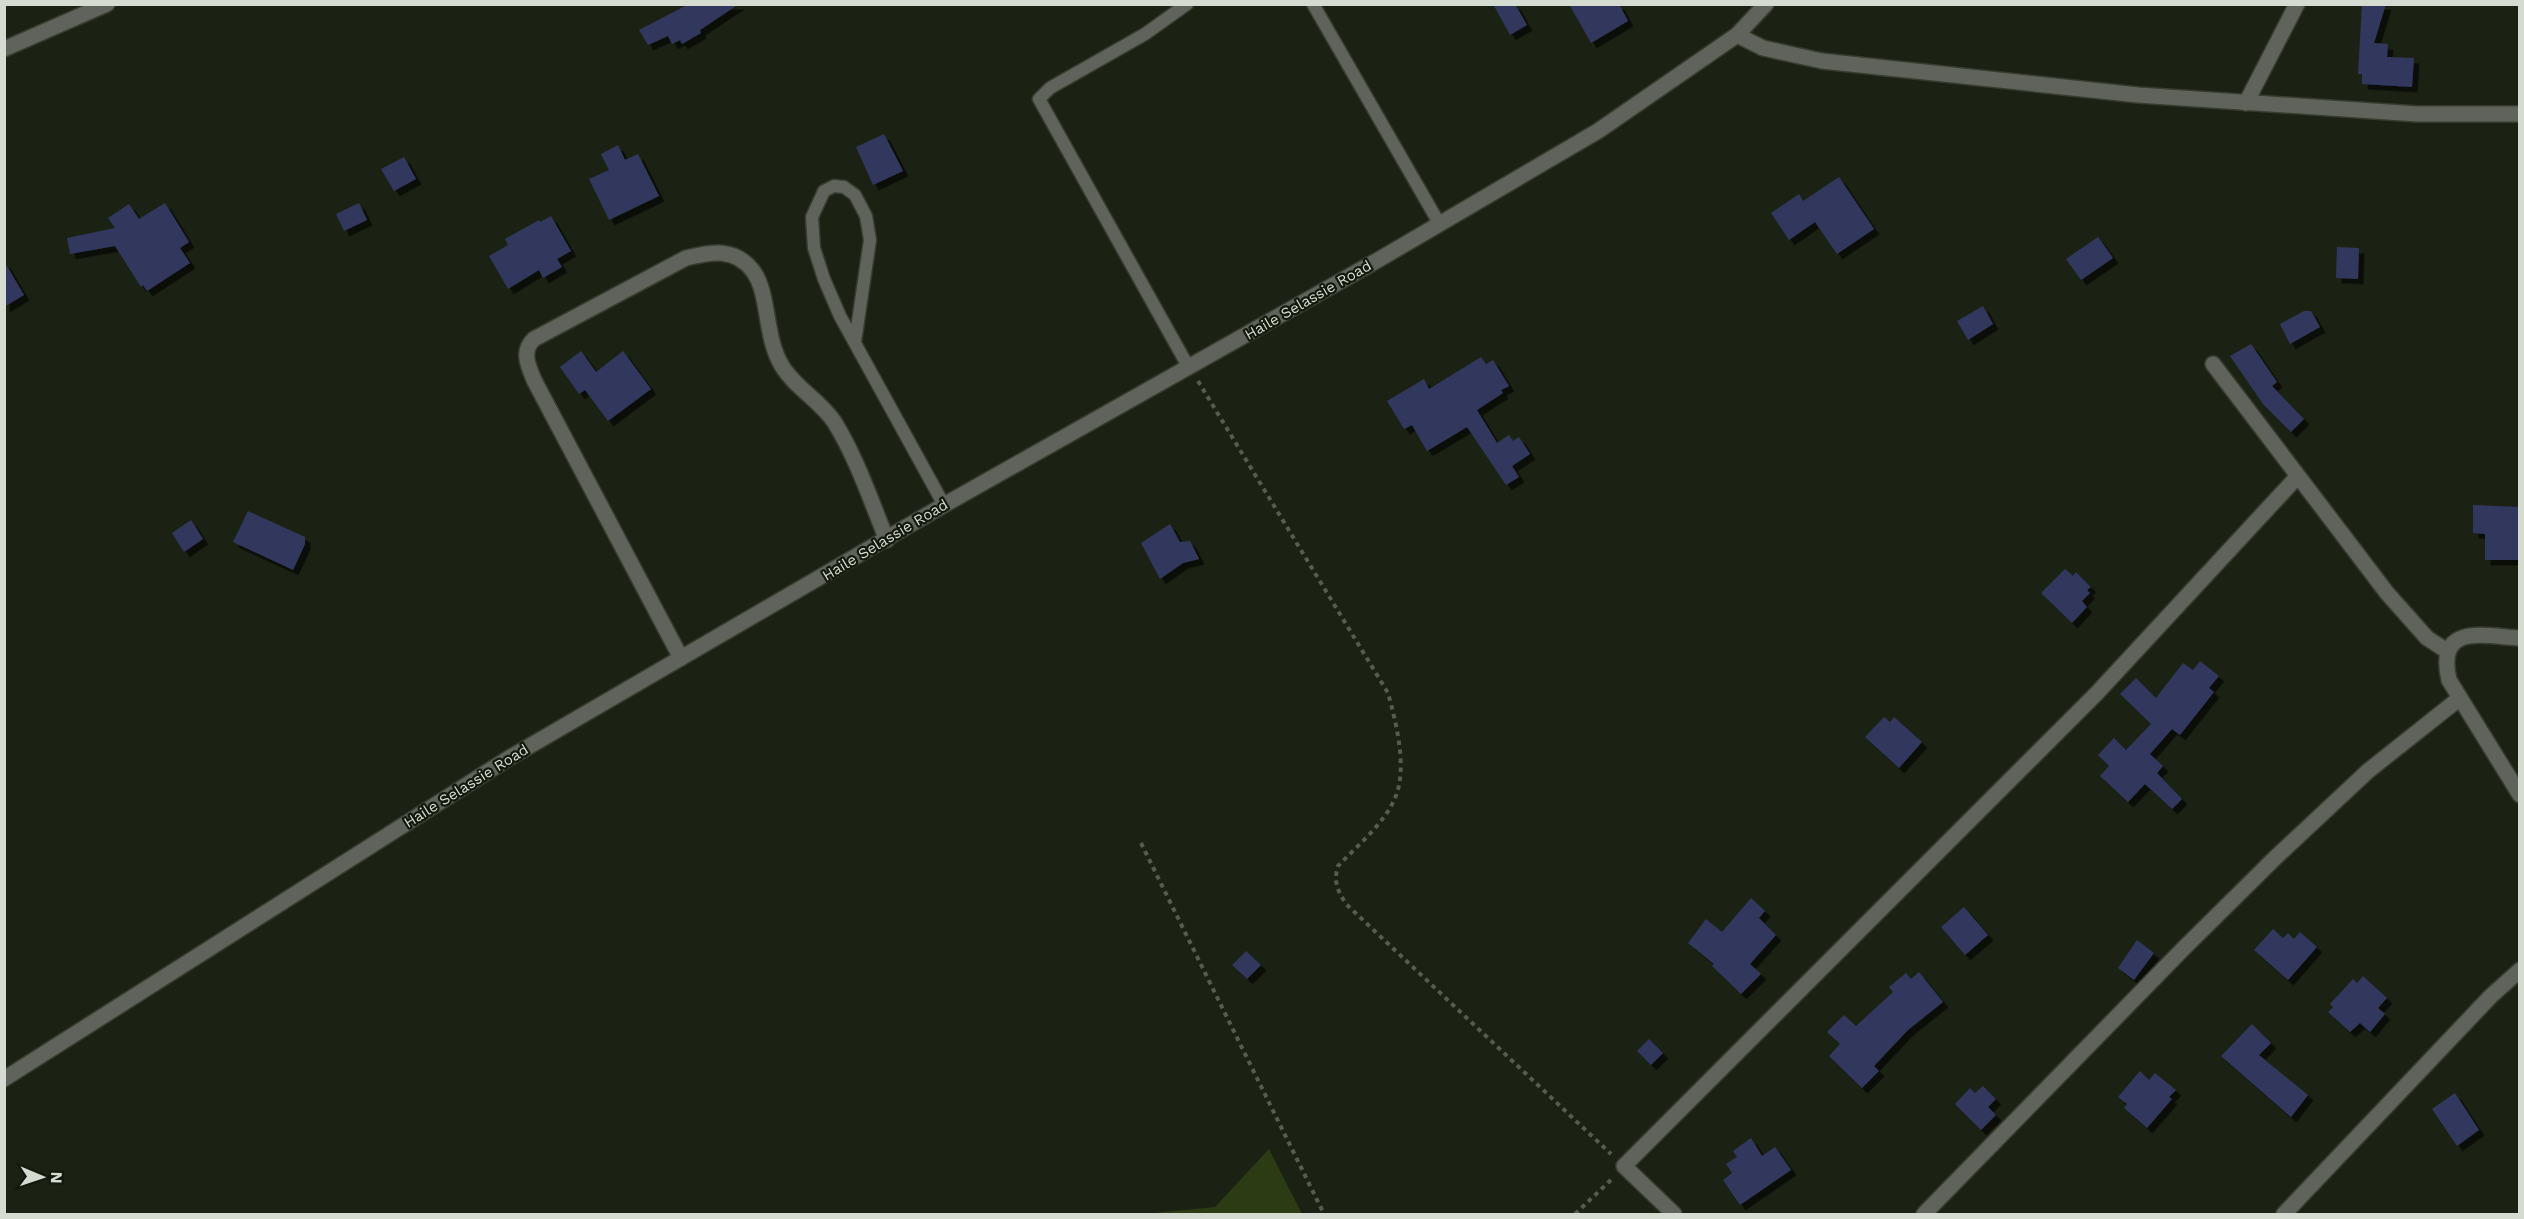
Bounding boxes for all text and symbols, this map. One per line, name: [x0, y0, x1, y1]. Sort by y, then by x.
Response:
street label: Haile Selassie Road: [1241, 256, 1375, 344]
street label: Haile Selassie Road: [819, 495, 951, 585]
street label: Haile Selassie Road: [400, 740, 532, 832]
north arrow: [12, 1147, 72, 1207]
text: N: [47, 1171, 66, 1184]

